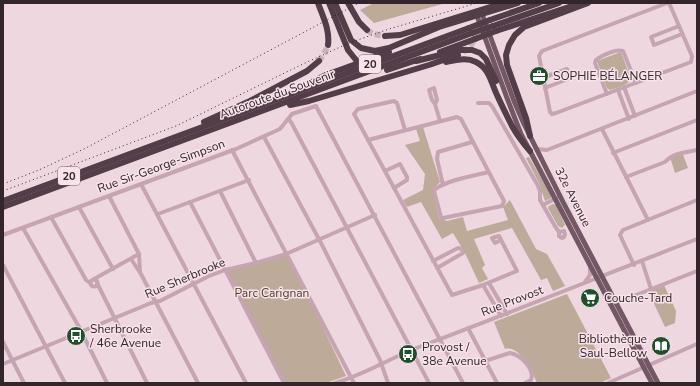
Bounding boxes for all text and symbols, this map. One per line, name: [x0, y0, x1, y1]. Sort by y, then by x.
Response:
road number: 20: [359, 55, 381, 73]
street label: Autoroute du Souvenir: [217, 65, 337, 122]
office icon: SOPHIE BÉLANGER: [528, 65, 550, 87]
place label: SOPHIE BÉLANGER: [553, 68, 662, 84]
street label: Rue Sir-George-Simpson: [95, 135, 227, 197]
street label: 32e Avenue: [551, 165, 595, 229]
road number: 20: [58, 167, 80, 185]
street label: Rue Sherbrooke: [142, 254, 228, 302]
street label: Rue Provost: [479, 282, 546, 320]
park label: Parc Carignan: [235, 285, 309, 301]
supermarket icon: Couche-Tard: [579, 287, 601, 309]
place label: Couche-Tard: [604, 290, 672, 306]
place label: Sherbrooke / 46e Avenue: [89, 321, 161, 351]
bus stop icon: Sherbrooke / 46e Avenue: [65, 325, 87, 347]
place label: Bibliothèque Saul-Bellow: [579, 331, 647, 361]
library icon: Bibliothèque Saul-Bellow: [650, 335, 672, 357]
place label: Provost / 38e Avenue: [422, 339, 487, 369]
bus stop icon: Provost / 38e Avenue: [397, 343, 419, 365]

